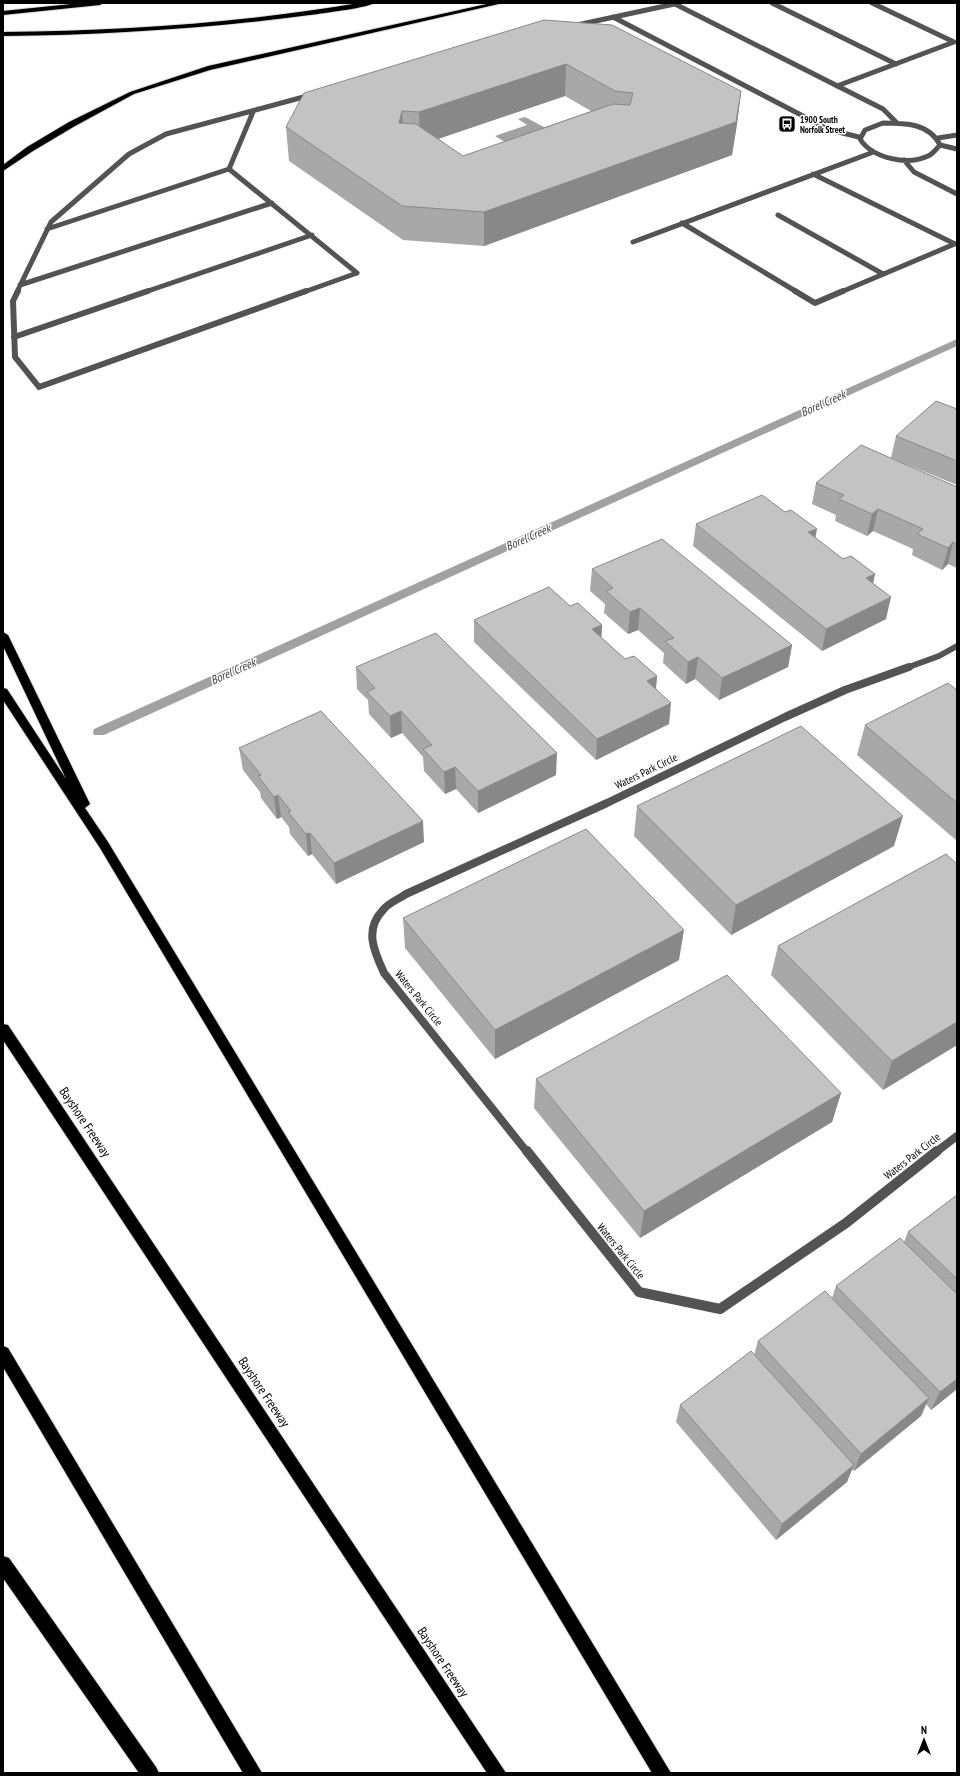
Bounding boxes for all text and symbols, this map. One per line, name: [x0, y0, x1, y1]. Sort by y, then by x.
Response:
bus stop icon: 1900 South Norfolk Street: [777, 114, 797, 134]
place label: 1900 South Norfolk Street: [800, 114, 845, 135]
water label: Borel Creek: [798, 386, 849, 420]
water label: Borel Creek: [503, 520, 554, 554]
water label: Borel Creek: [208, 654, 259, 688]
street label: Waters Park Circle: [612, 750, 680, 792]
street label: Waters Park Circle: [392, 967, 446, 1029]
street label: Bayshore Freeway: [55, 1084, 115, 1160]
street label: Waters Park Circle: [881, 1129, 943, 1182]
street label: Waters Park Circle: [594, 1220, 648, 1282]
street label: Bayshore Freeway: [234, 1354, 294, 1430]
street label: Bayshore Freeway: [413, 1624, 473, 1700]
north arrow: [904, 1720, 944, 1760]
text: N: [921, 1723, 927, 1737]

